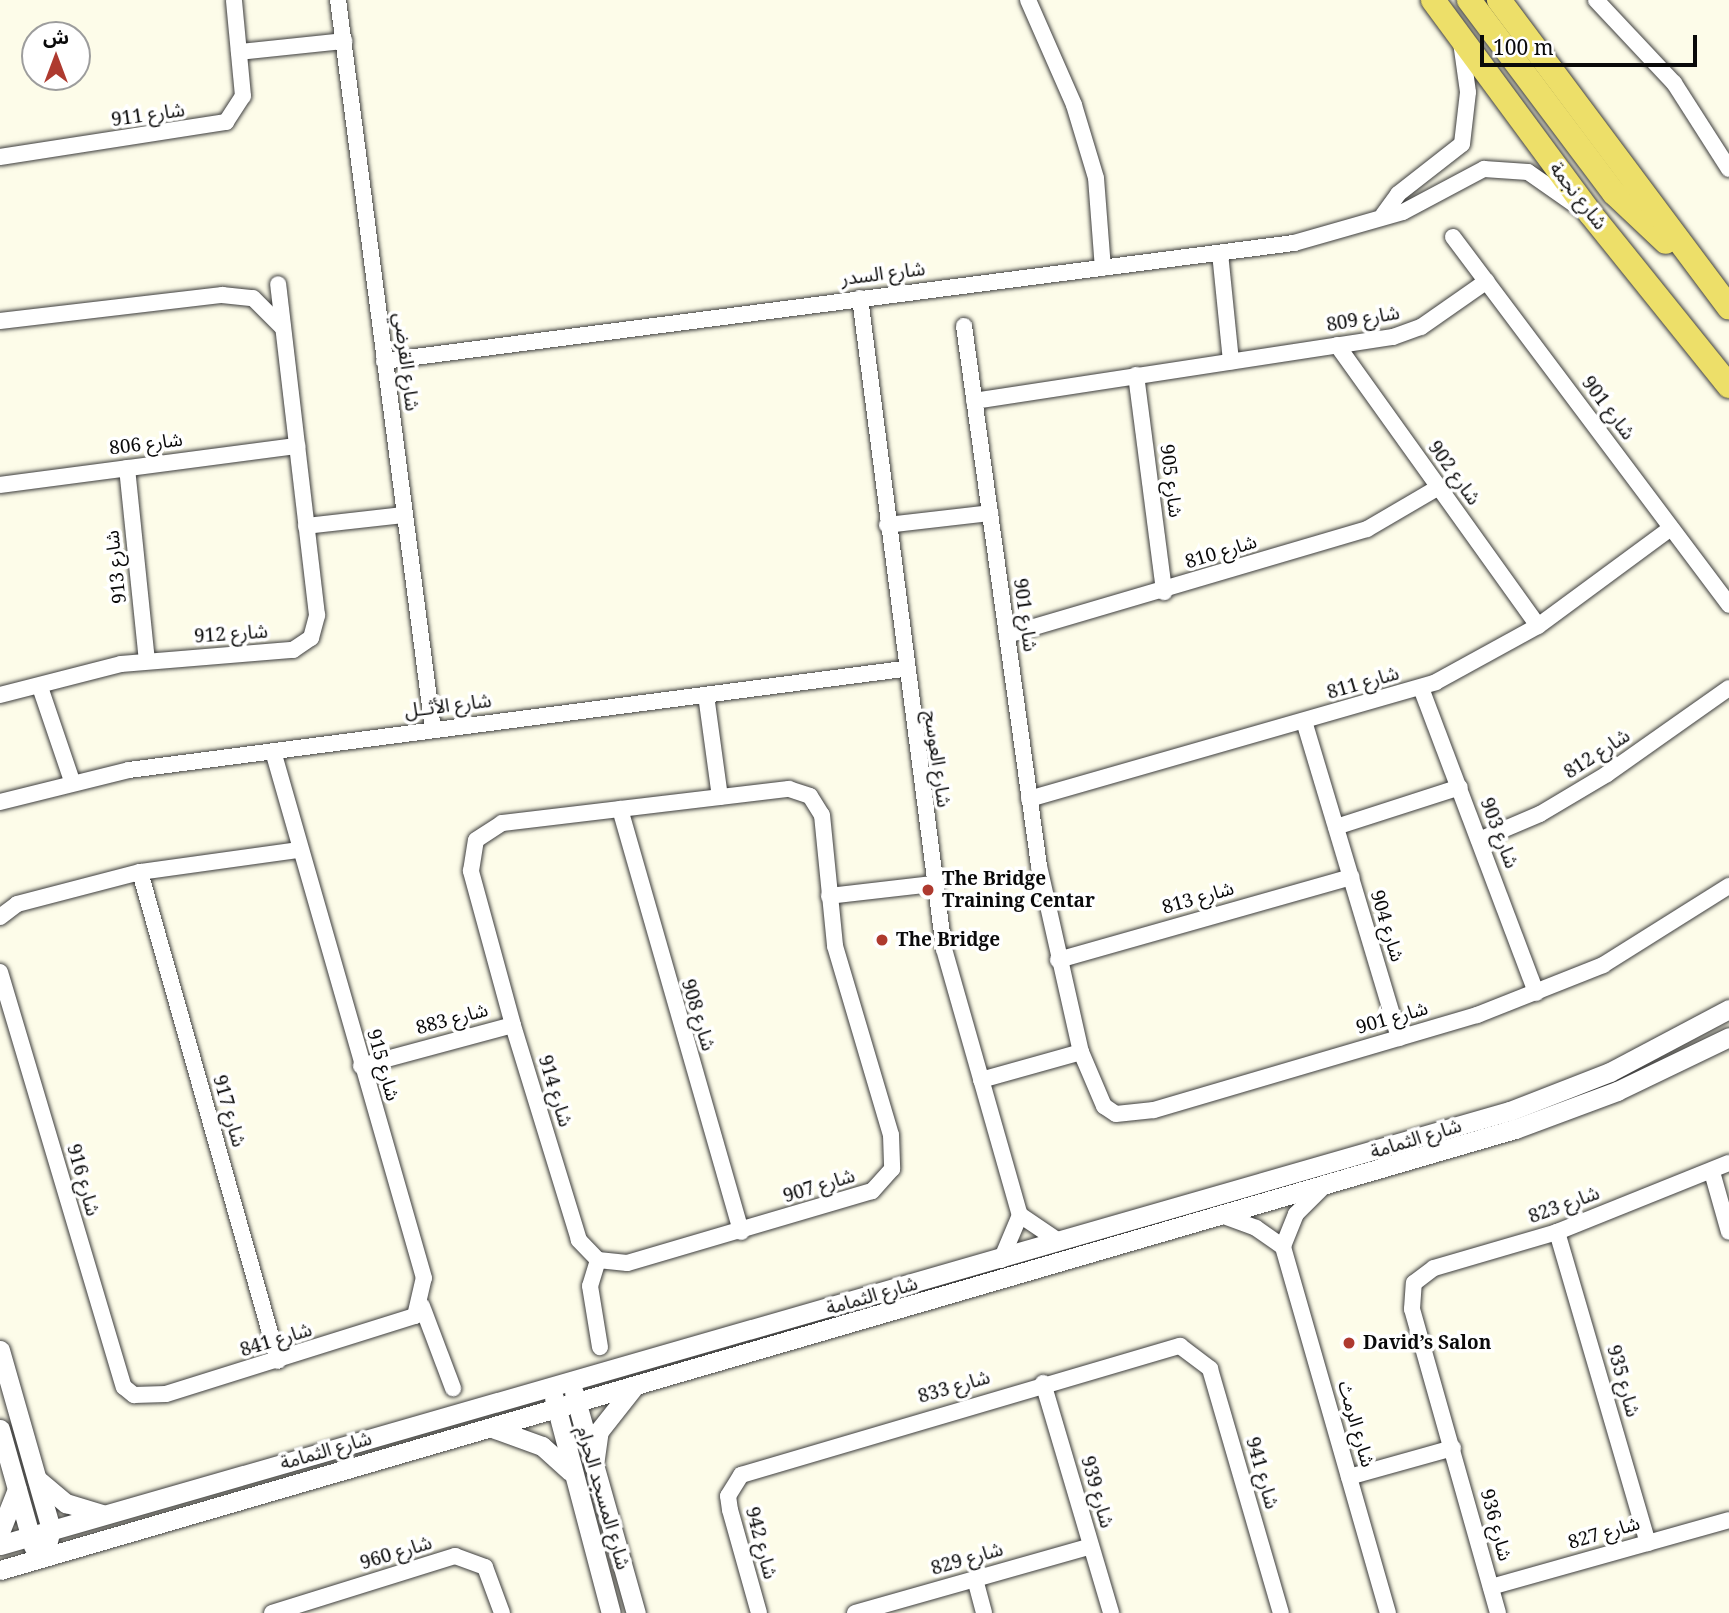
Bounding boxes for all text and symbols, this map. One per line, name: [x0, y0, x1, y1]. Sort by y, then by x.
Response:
north arrow: [21, 21, 91, 91]
scale bar: [1484, 21, 1701, 65]
text: ش: [43, 24, 69, 50]
text: 100 m: [1493, 33, 1554, 61]
street label: شارع 911: [110, 99, 186, 131]
street label: شارع نجمة: [1545, 158, 1611, 234]
street label: شارع السدر: [840, 258, 926, 290]
street label: شارع 809: [1325, 301, 1401, 337]
street label: شارع القرضي: [389, 312, 423, 412]
street label: شارع 901: [1577, 372, 1639, 444]
street label: شارع 806: [108, 428, 184, 460]
street label: شارع 902: [1423, 436, 1485, 510]
street label: شارع 905: [1155, 443, 1187, 519]
street label: شارع 913: [101, 529, 131, 605]
street label: شارع 810: [1182, 530, 1260, 574]
street label: شارع 901: [1009, 577, 1041, 653]
street label: شارع 912: [193, 620, 269, 648]
street label: شارع 811: [1324, 662, 1402, 704]
street label: شارع الأثــل: [403, 689, 493, 723]
street label: شارع العوسج: [919, 709, 955, 809]
street label: شارع 812: [1560, 724, 1634, 784]
street label: شارع 903: [1475, 794, 1523, 872]
place label: The Bridge Training Centar: [942, 868, 1095, 912]
street label: شارع 813: [1159, 877, 1237, 919]
marker: The Bridge Training Centar: [920, 882, 936, 898]
street label: شارع 904: [1365, 887, 1409, 965]
place label: The Bridge: [896, 929, 1000, 951]
marker: The Bridge: [874, 932, 890, 948]
street label: شارع 908: [676, 976, 720, 1054]
street label: شارع 901: [1353, 997, 1431, 1039]
street label: شارع 883: [413, 998, 491, 1040]
street label: شارع 915: [362, 1026, 404, 1104]
street label: شارع 914: [533, 1052, 577, 1130]
street label: شارع 917: [208, 1072, 250, 1150]
street label: شارع الثمامة: [1368, 1114, 1464, 1164]
street label: شارع 916: [62, 1141, 104, 1219]
street label: شارع 907: [780, 1164, 858, 1208]
street label: شارع 823: [1525, 1182, 1603, 1228]
street label: شارع الثمامة: [824, 1272, 920, 1320]
street label: شارع 841: [237, 1318, 315, 1362]
place label: David’s Salon: [1363, 1332, 1491, 1354]
marker: David’s Salon: [1341, 1335, 1357, 1351]
street label: شارع 935: [1602, 1342, 1644, 1420]
street label: شارع 833: [915, 1366, 993, 1408]
street label: شارع الرمث: [1333, 1378, 1379, 1470]
street label: شارع المسجد الحرام: [572, 1424, 634, 1572]
street label: شارع الثمامة: [278, 1427, 374, 1475]
street label: شارع 941: [1241, 1434, 1283, 1512]
street label: شارع 939: [1076, 1453, 1118, 1531]
street label: شارع 936: [1475, 1486, 1517, 1564]
street label: شارع 942: [740, 1504, 782, 1582]
street label: شارع 827: [1565, 1512, 1643, 1554]
street label: شارع 960: [357, 1531, 435, 1575]
street label: شارع 829: [928, 1538, 1006, 1580]

